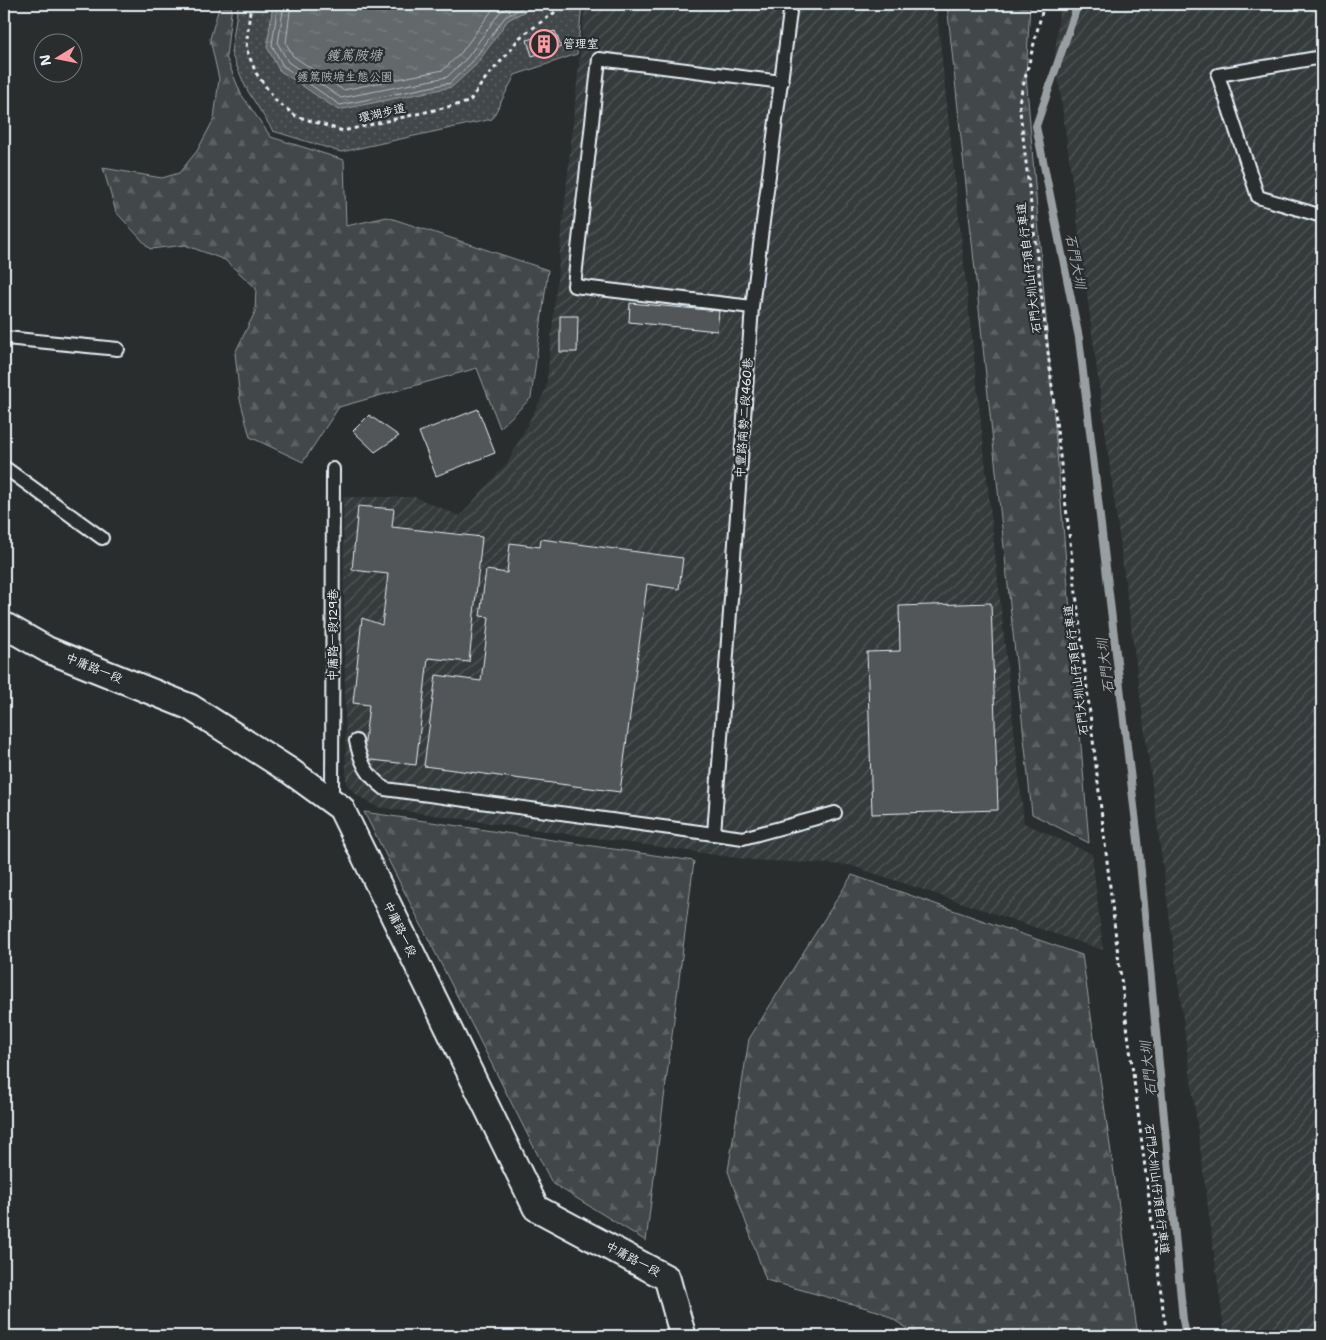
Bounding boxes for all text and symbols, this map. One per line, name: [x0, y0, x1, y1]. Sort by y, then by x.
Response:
building icon: 管理室: [529, 29, 559, 59]
north arrow: [32, 32, 82, 82]
place label: 管理室: [563, 36, 599, 52]
water label: 鑊篤陂塘: [326, 46, 384, 64]
text: N: [35, 53, 55, 67]
park label: 鑊篤陂塘生態公園: [297, 69, 393, 85]
street label: 環湖步道: [357, 100, 407, 126]
street label: 石門大圳山仔頂自行車道: [1013, 202, 1045, 334]
water label: 石門大圳: [1062, 232, 1091, 292]
street label: 中豐路南勢二段460巷: [732, 357, 756, 479]
street label: 中庸路一段129巷: [325, 589, 341, 681]
street label: 石門大圳山仔頂自行車道: [1060, 604, 1092, 736]
water label: 石門大圳: [1092, 635, 1117, 695]
street label: 中庸路一段: [63, 649, 125, 687]
street label: 中庸路一段: [380, 899, 420, 959]
water label: 石門大圳: [1136, 1038, 1160, 1098]
street label: 石門大圳山仔頂自行車道: [1141, 1123, 1173, 1255]
street label: 中庸路一段: [603, 1238, 663, 1280]

